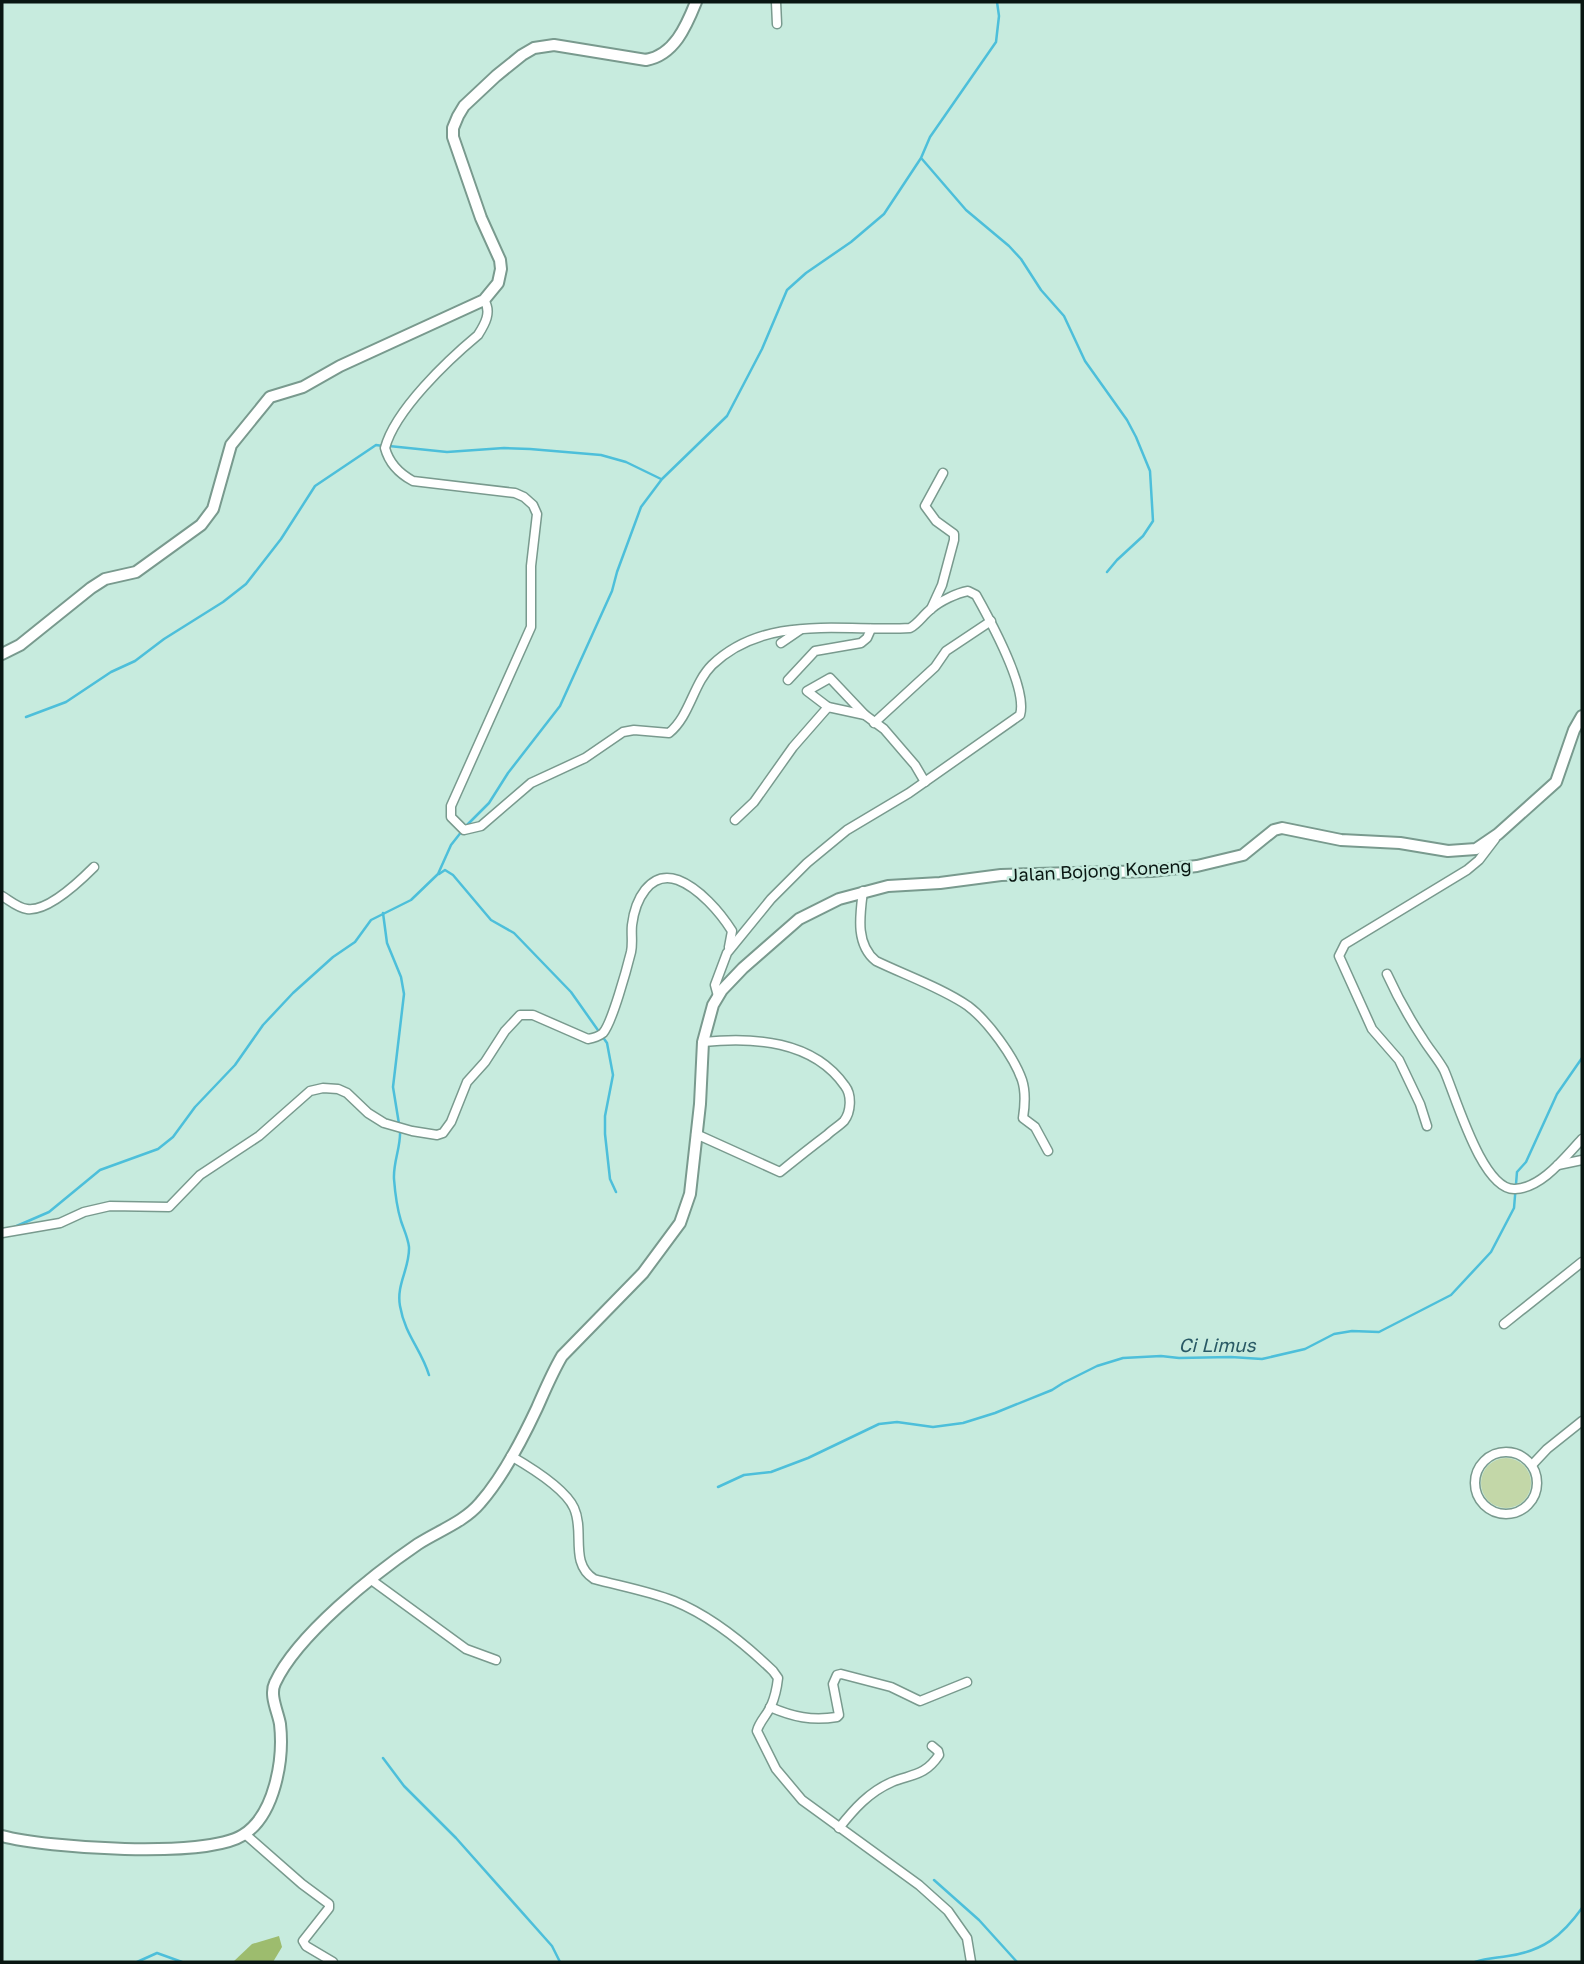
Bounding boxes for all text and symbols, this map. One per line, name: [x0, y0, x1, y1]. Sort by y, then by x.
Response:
street label: Jalan Bojong Koneng: [1008, 854, 1192, 886]
water label: Ci Limus: [1178, 1333, 1256, 1356]

